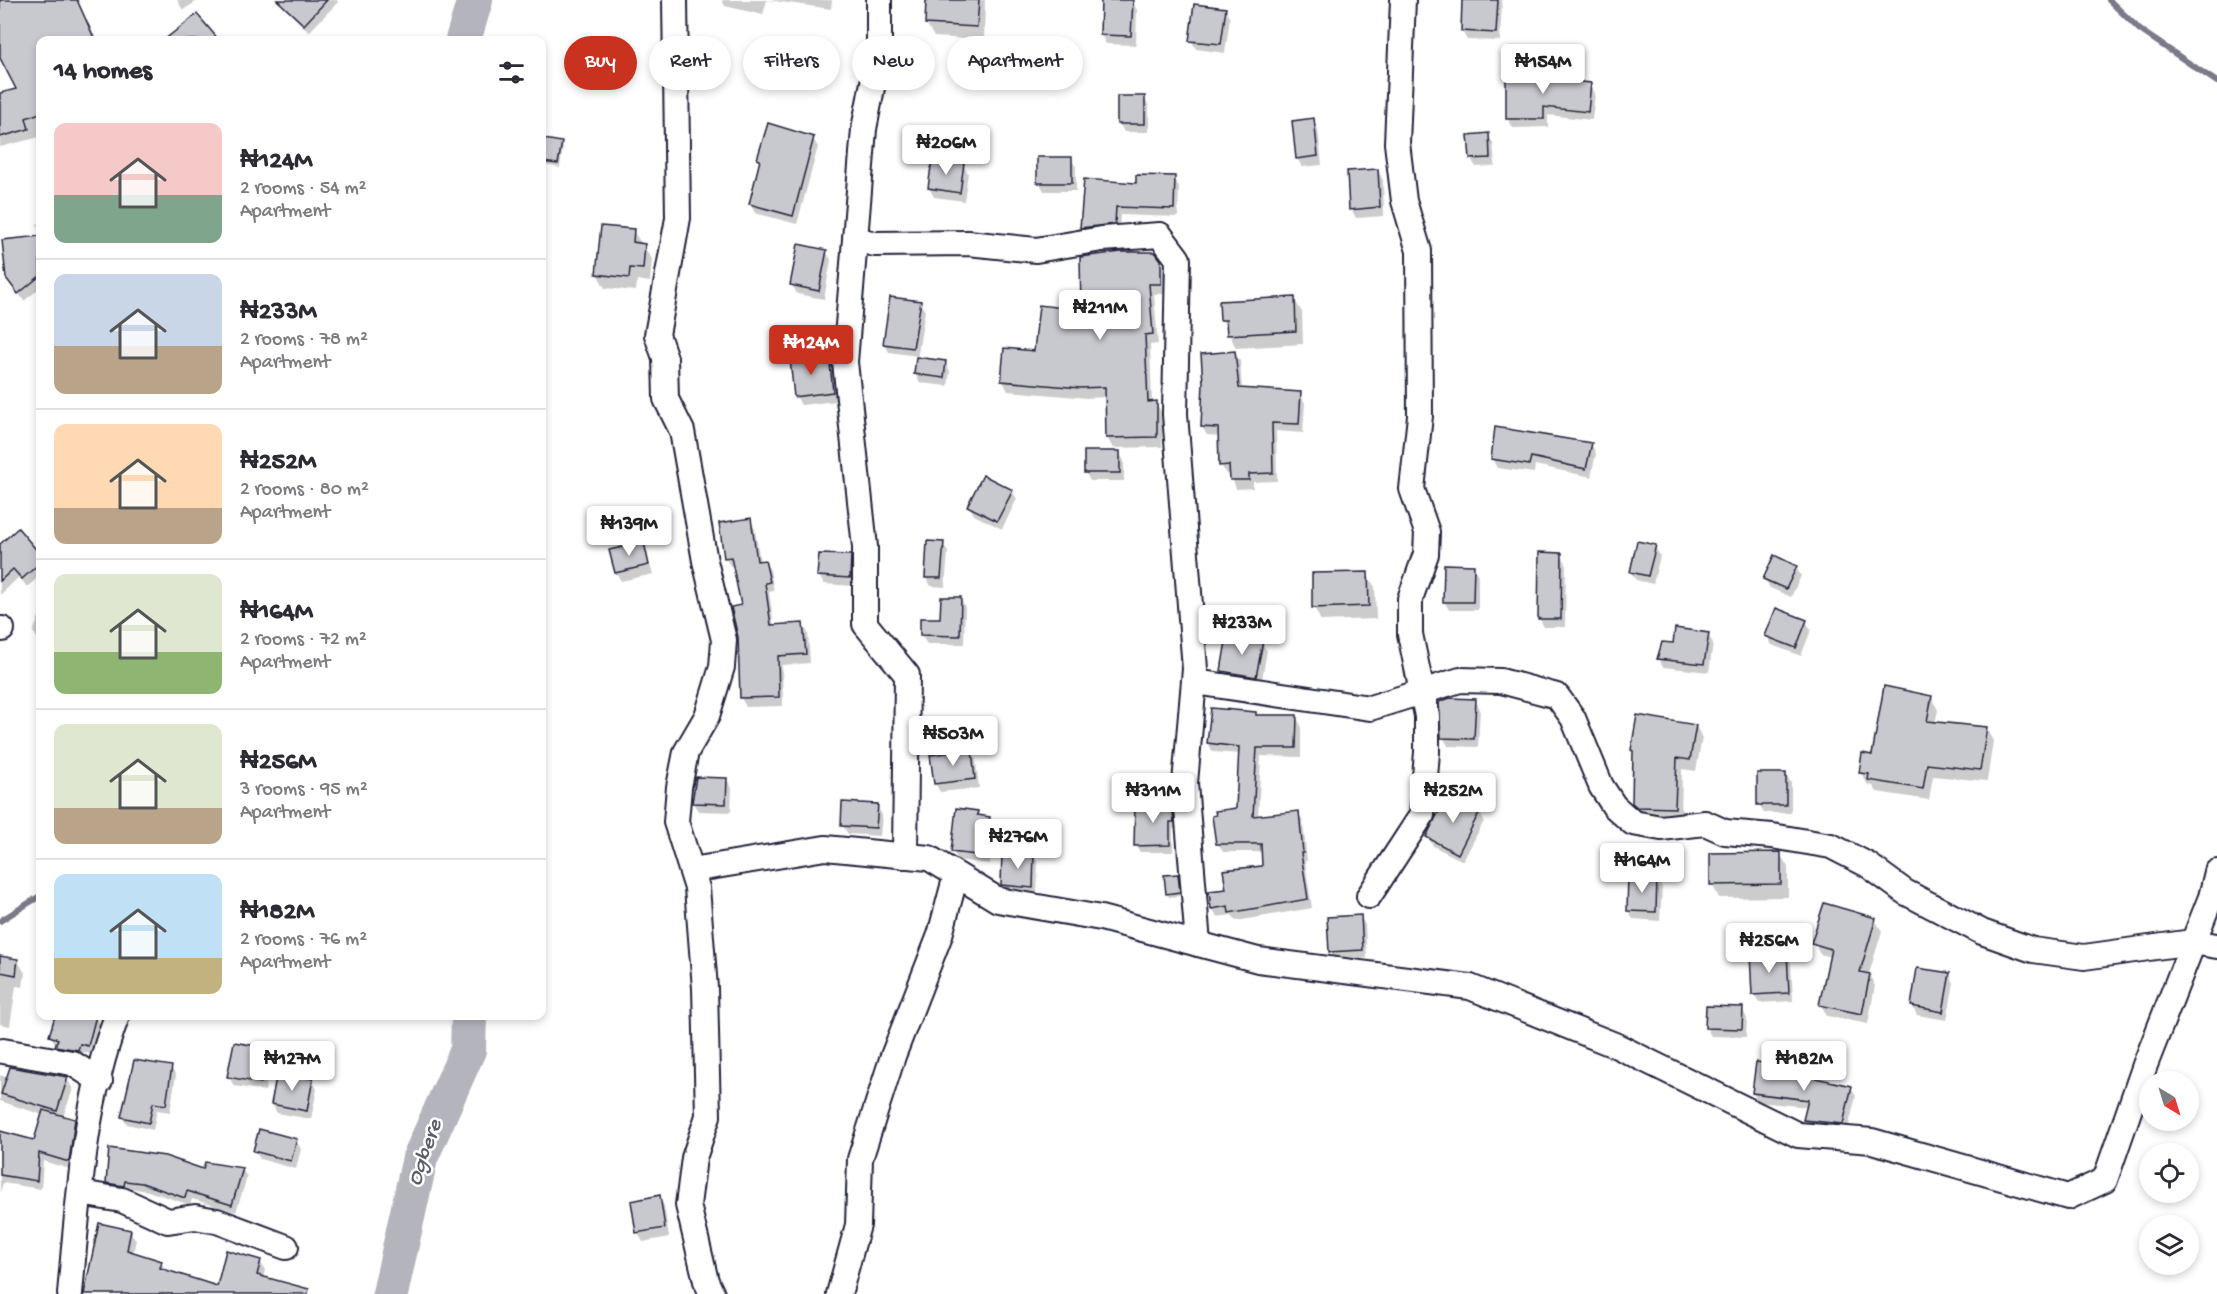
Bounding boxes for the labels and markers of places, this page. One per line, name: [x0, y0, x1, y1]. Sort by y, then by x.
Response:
pin: ₦154M: [1501, 44, 1585, 95]
pin: ₦206M: [904, 125, 988, 176]
pin: ₦211M: [1058, 290, 1142, 341]
pin: ₦124M: [769, 325, 853, 376]
pin: ₦139M: [587, 506, 671, 557]
pin: ₦233M: [1200, 605, 1284, 656]
pin: ₦503M: [911, 716, 995, 767]
pin: ₦311M: [1111, 773, 1195, 824]
pin: ₦252M: [1411, 773, 1495, 824]
pin: ₦276M: [976, 819, 1060, 870]
pin: ₦164M: [1600, 843, 1684, 894]
pin: ₦256M: [1727, 923, 1811, 974]
pin: ₦127M: [250, 1041, 334, 1092]
pin: ₦182M: [1762, 1041, 1846, 1092]

